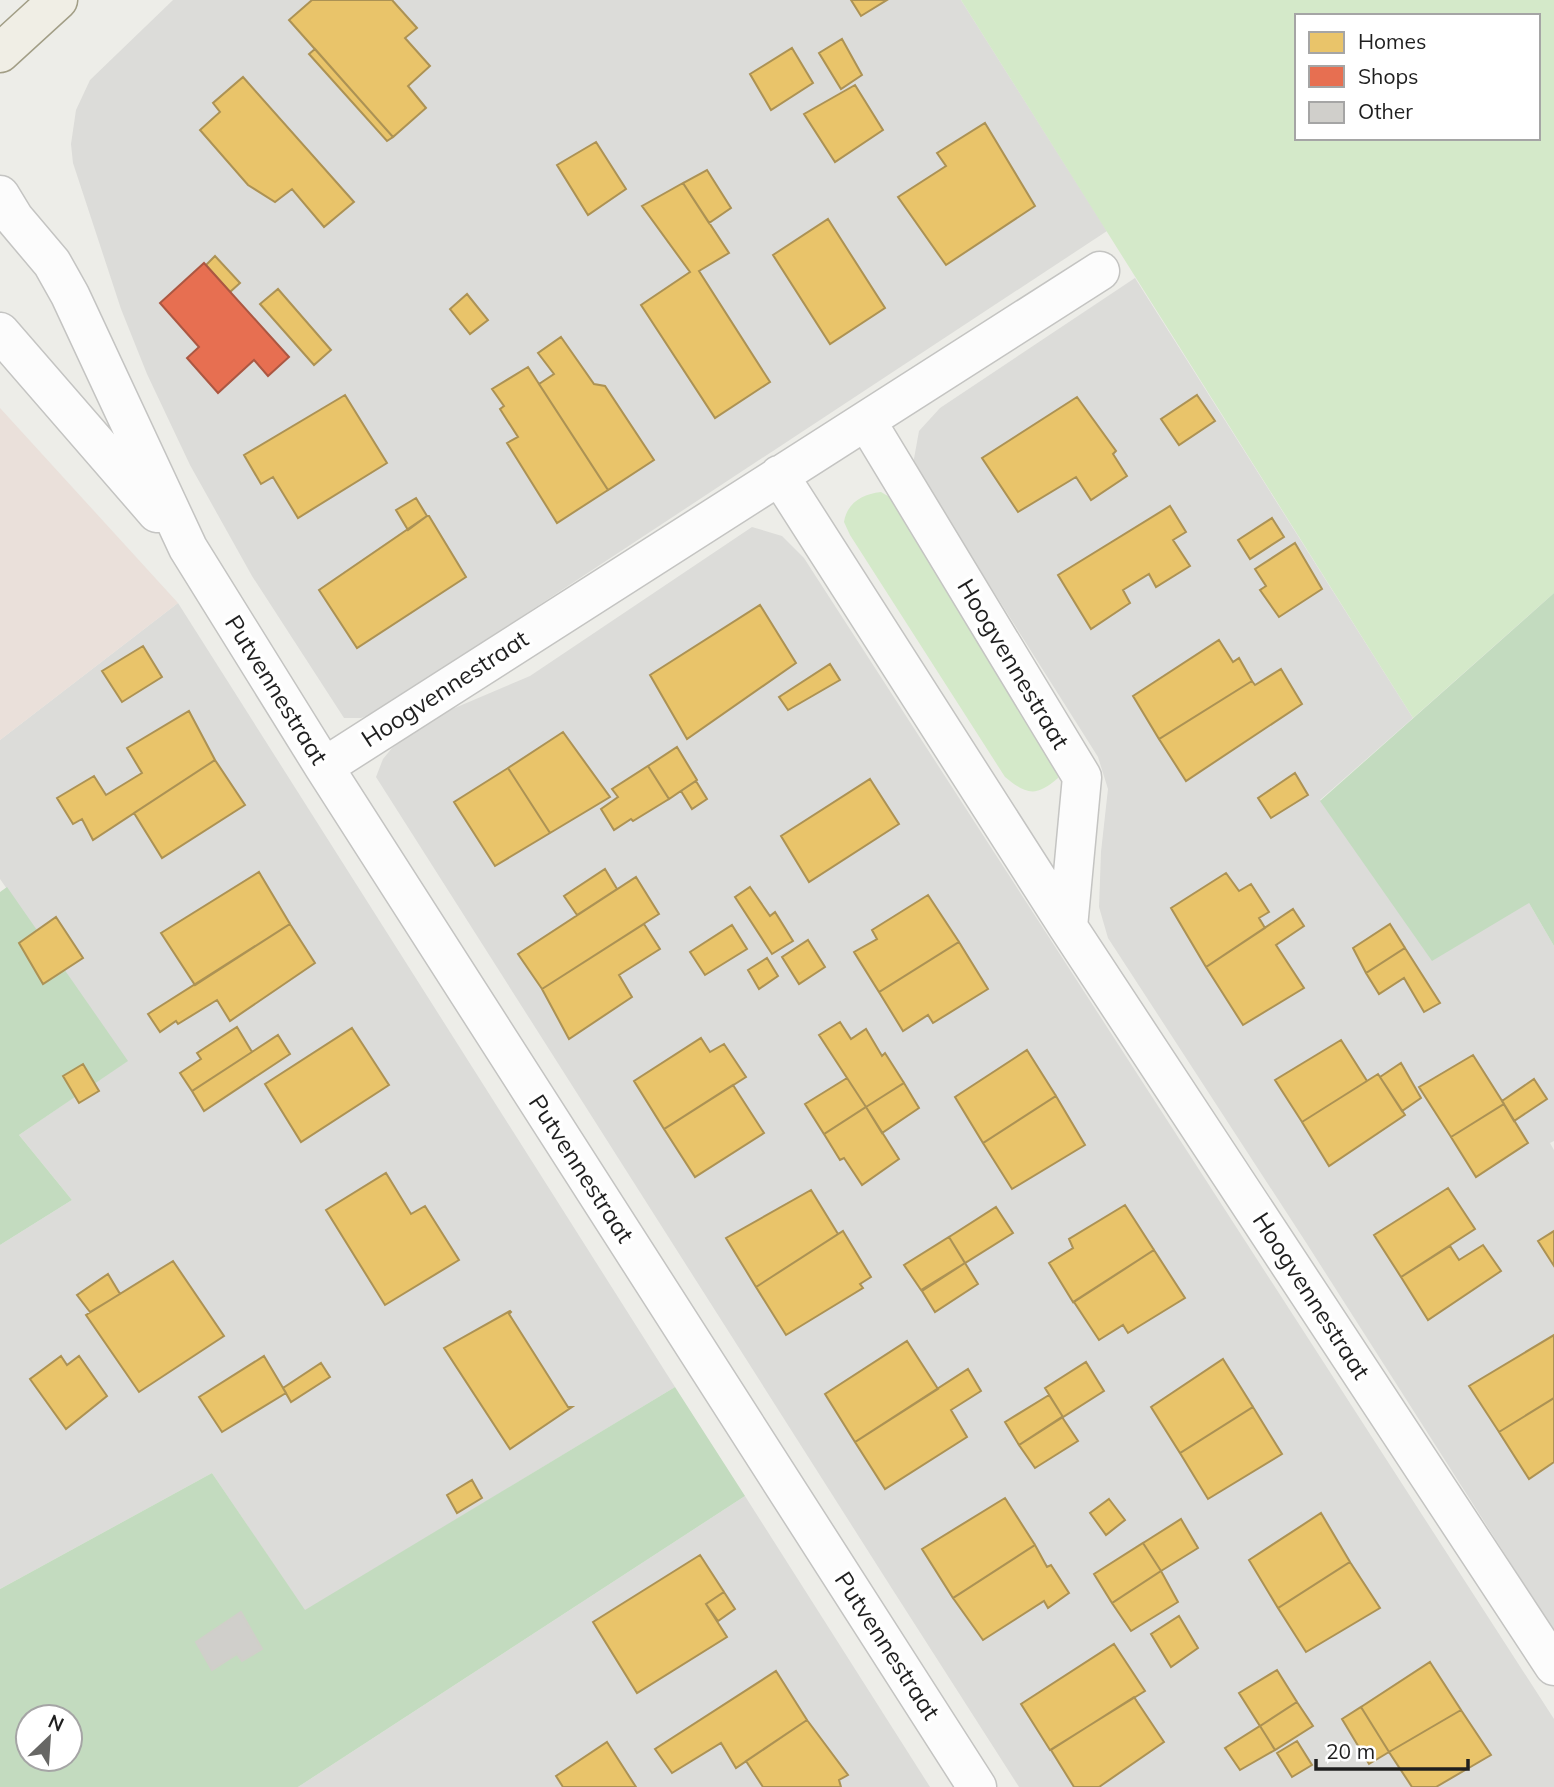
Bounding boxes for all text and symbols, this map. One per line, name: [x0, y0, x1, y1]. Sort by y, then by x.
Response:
legend: [1295, 14, 1540, 140]
text: Homes: [1358, 28, 1426, 54]
text: Shops: [1358, 63, 1418, 89]
text: Other: [1358, 98, 1413, 124]
street label: Hoogvennestraat: [951, 573, 1076, 754]
street label: Putvennestraat: [219, 609, 335, 770]
street label: Hoogvennestraat: [355, 623, 534, 753]
street label: Putvennestraat: [523, 1089, 641, 1248]
street label: Hoogvennestraat: [1247, 1206, 1377, 1385]
street label: Putvennestraat: [829, 1566, 947, 1725]
north arrow: [14, 1703, 84, 1773]
text: N: [45, 1709, 68, 1737]
scale bar: [1316, 1728, 1468, 1772]
text: 20 m: [1326, 1738, 1375, 1764]

